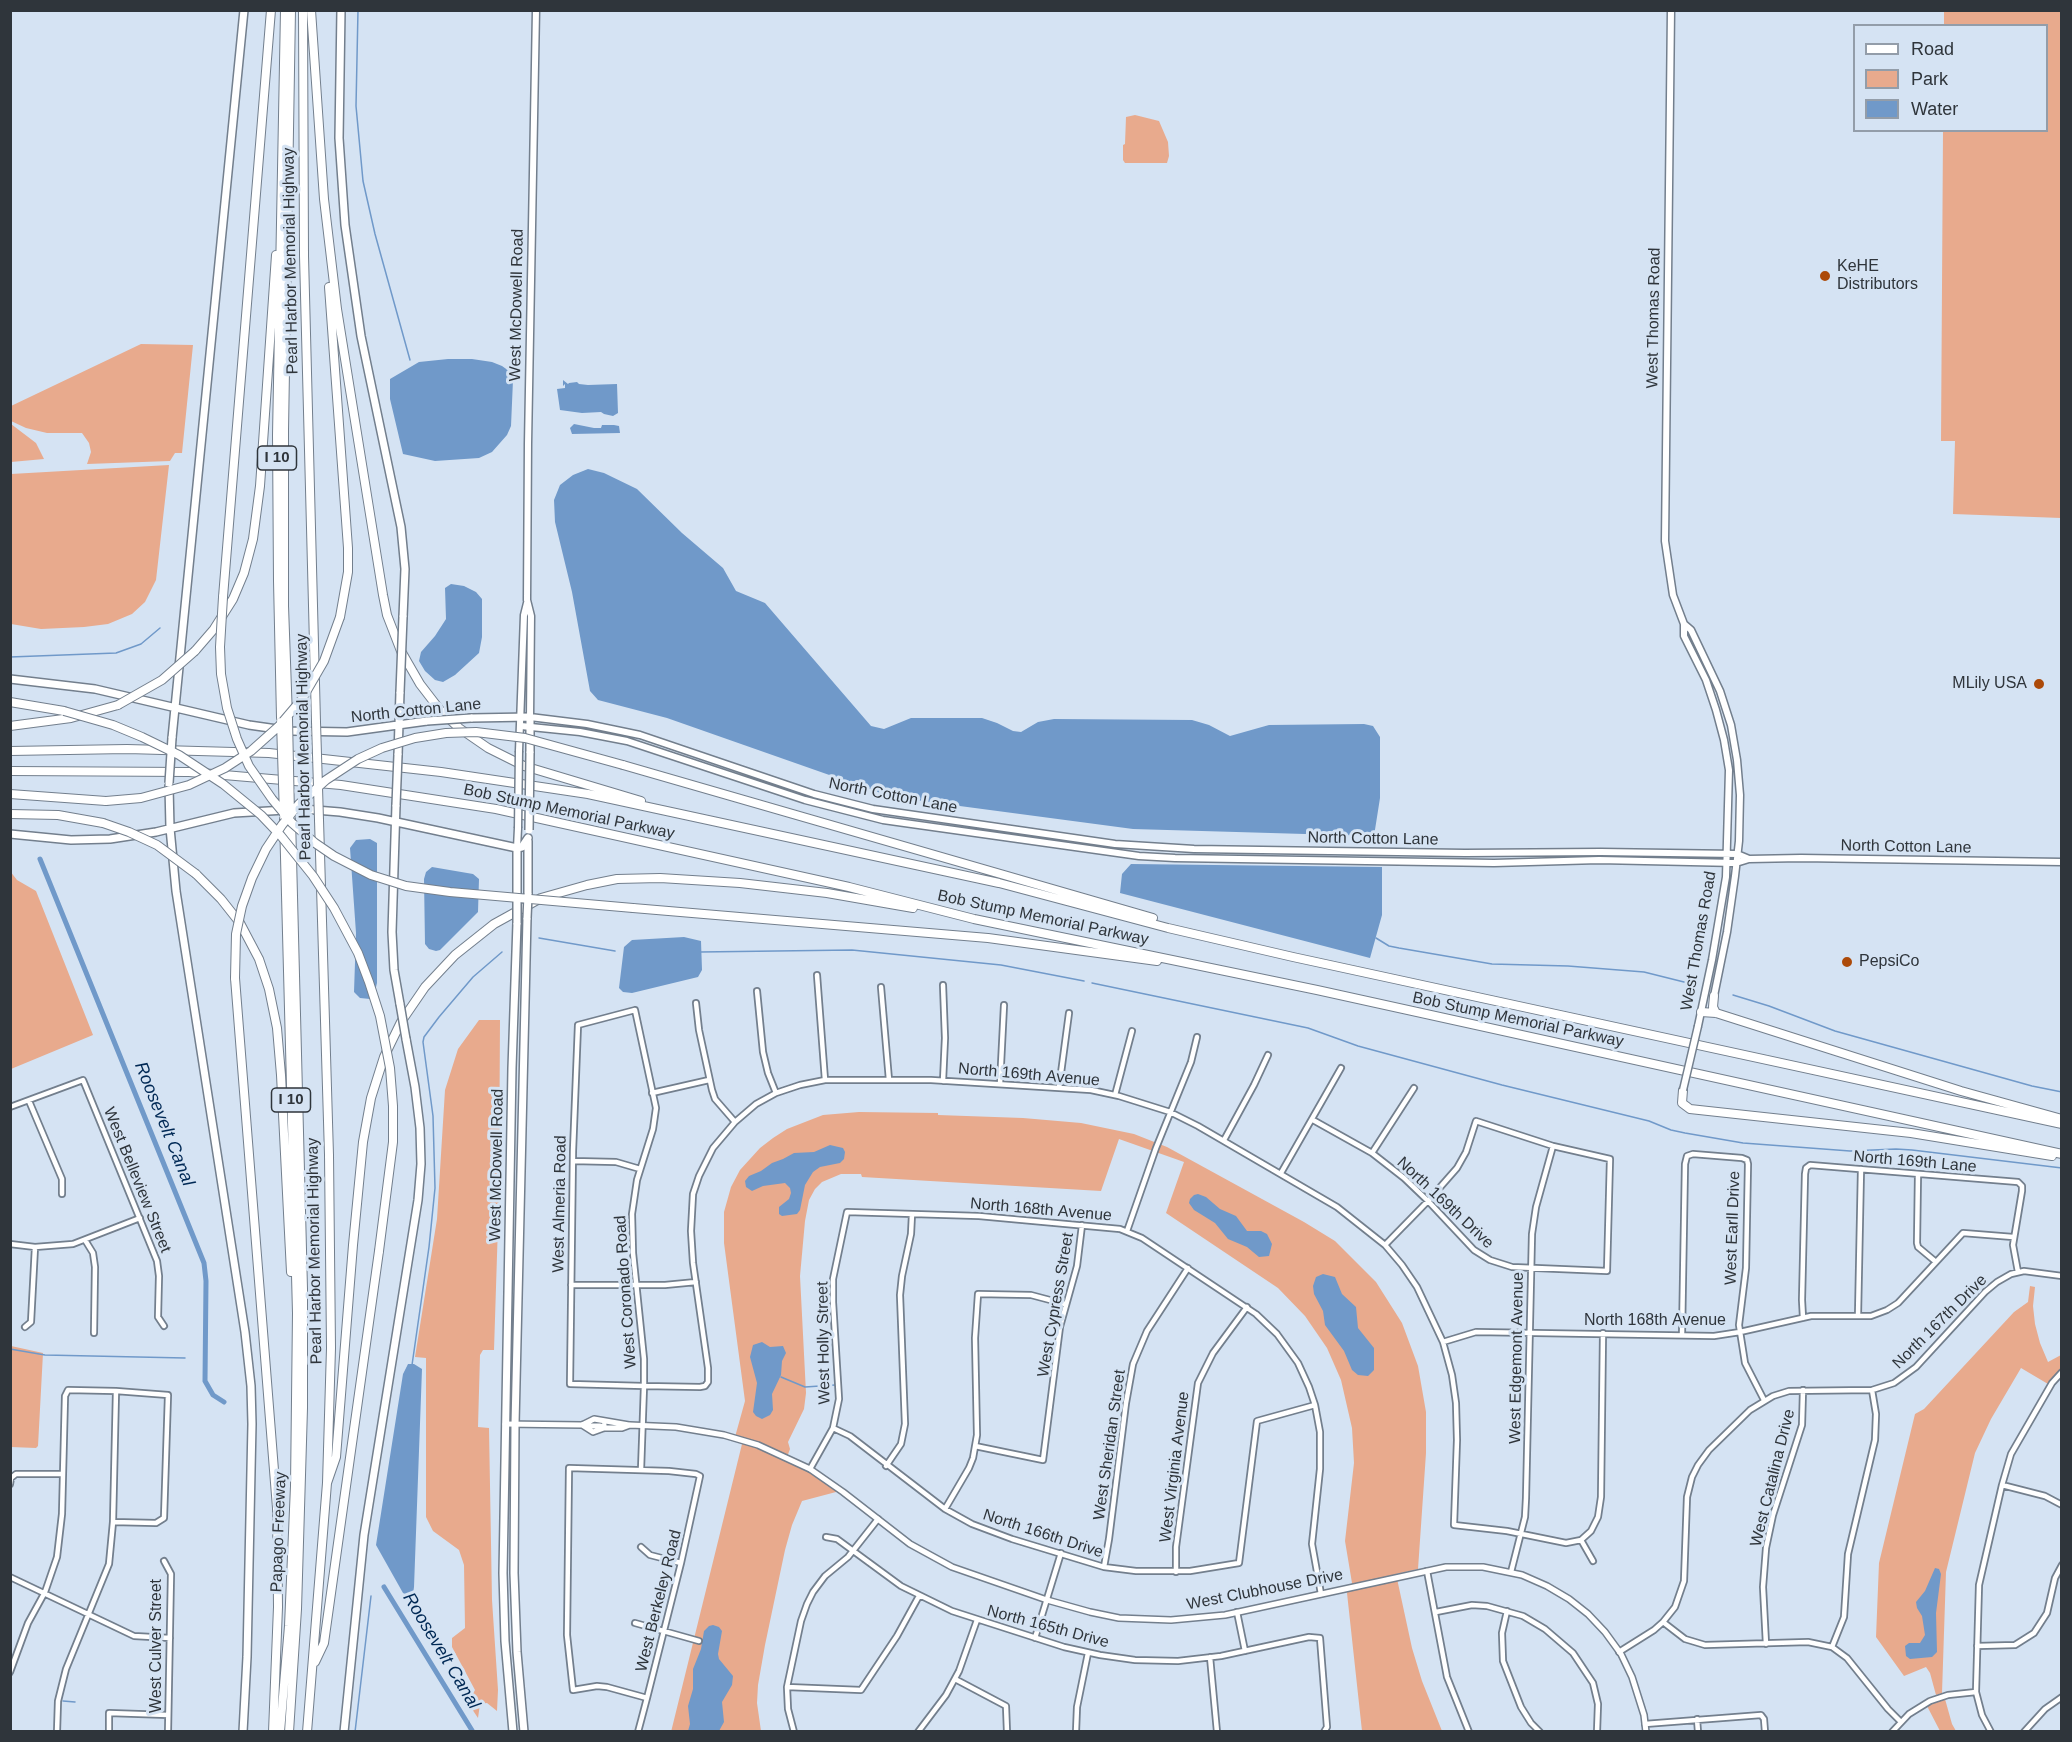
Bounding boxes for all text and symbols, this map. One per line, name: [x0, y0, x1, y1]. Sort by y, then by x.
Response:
legend: [1853, 24, 2048, 132]
text: Road: [1911, 39, 1954, 59]
text: Park: [1911, 69, 1948, 89]
text: Water: [1911, 99, 1958, 119]
street label: Pearl Harbor Memorial Highway: [279, 147, 303, 375]
street label: West McDowell Road: [506, 229, 528, 381]
street label: West Thomas Road: [1643, 247, 1665, 389]
place label: KeHE Distributors: [1837, 257, 1918, 295]
marker: KeHE Distributors: [1818, 269, 1832, 283]
road number: I 10: [258, 446, 296, 470]
street label: Pearl Harbor Memorial Highway: [292, 633, 316, 861]
place label: MLily USA: [1952, 674, 2027, 694]
marker: MLily USA: [2032, 677, 2046, 691]
street label: North Cotton Lane: [350, 695, 482, 727]
street label: North Cotton Lane: [827, 774, 959, 818]
street label: Bob Stump Memorial Parkway: [462, 780, 676, 844]
street label: North Cotton Lane: [1307, 828, 1439, 850]
street label: North Cotton Lane: [1840, 836, 1972, 858]
street label: West Thomas Road: [1677, 870, 1721, 1012]
street label: Bob Stump Memorial Parkway: [936, 886, 1150, 950]
place label: PepsiCo: [1859, 952, 1919, 972]
marker: PepsiCo: [1840, 955, 1854, 969]
street label: Bob Stump Memorial Parkway: [1411, 988, 1625, 1052]
water label: Roosevelt Canal: [129, 1059, 199, 1189]
street label: North 169th Avenue: [957, 1059, 1101, 1091]
road number: I 10: [272, 1088, 310, 1112]
street label: West McDowell Road: [486, 1089, 508, 1241]
street label: West Belleview Street: [99, 1104, 175, 1256]
street label: West Almeria Road: [549, 1135, 571, 1273]
street label: Pearl Harbor Memorial Highway: [303, 1137, 327, 1365]
street label: North 169th Lane: [1853, 1147, 1977, 1177]
street label: North 169th Drive: [1393, 1153, 1497, 1253]
street label: West Earll Drive: [1721, 1171, 1745, 1285]
street label: North 168th Avenue: [969, 1194, 1113, 1226]
street label: West Coronado Road: [611, 1215, 641, 1369]
street label: West Cypress Street: [1034, 1231, 1078, 1379]
street label: North 167th Drive: [1889, 1271, 1991, 1373]
street label: West Edgemont Avenue: [1506, 1272, 1528, 1444]
street label: West Holly Street: [813, 1281, 835, 1405]
street label: North 168th Avenue: [1584, 1311, 1726, 1331]
street label: West Sheridan Street: [1090, 1369, 1130, 1521]
street label: West Virginia Avenue: [1156, 1390, 1194, 1544]
street label: West Catalina Drive: [1747, 1407, 1799, 1549]
street label: Papago Freeway: [267, 1471, 291, 1593]
street label: North 166th Drive: [980, 1505, 1106, 1563]
street label: West Berkeley Road: [632, 1528, 686, 1674]
street label: West Clubhouse Drive: [1185, 1565, 1345, 1615]
street label: West Culver Street: [147, 1579, 167, 1713]
water label: Roosevelt Canal: [398, 1589, 484, 1713]
street label: North 165th Drive: [985, 1602, 1111, 1652]

